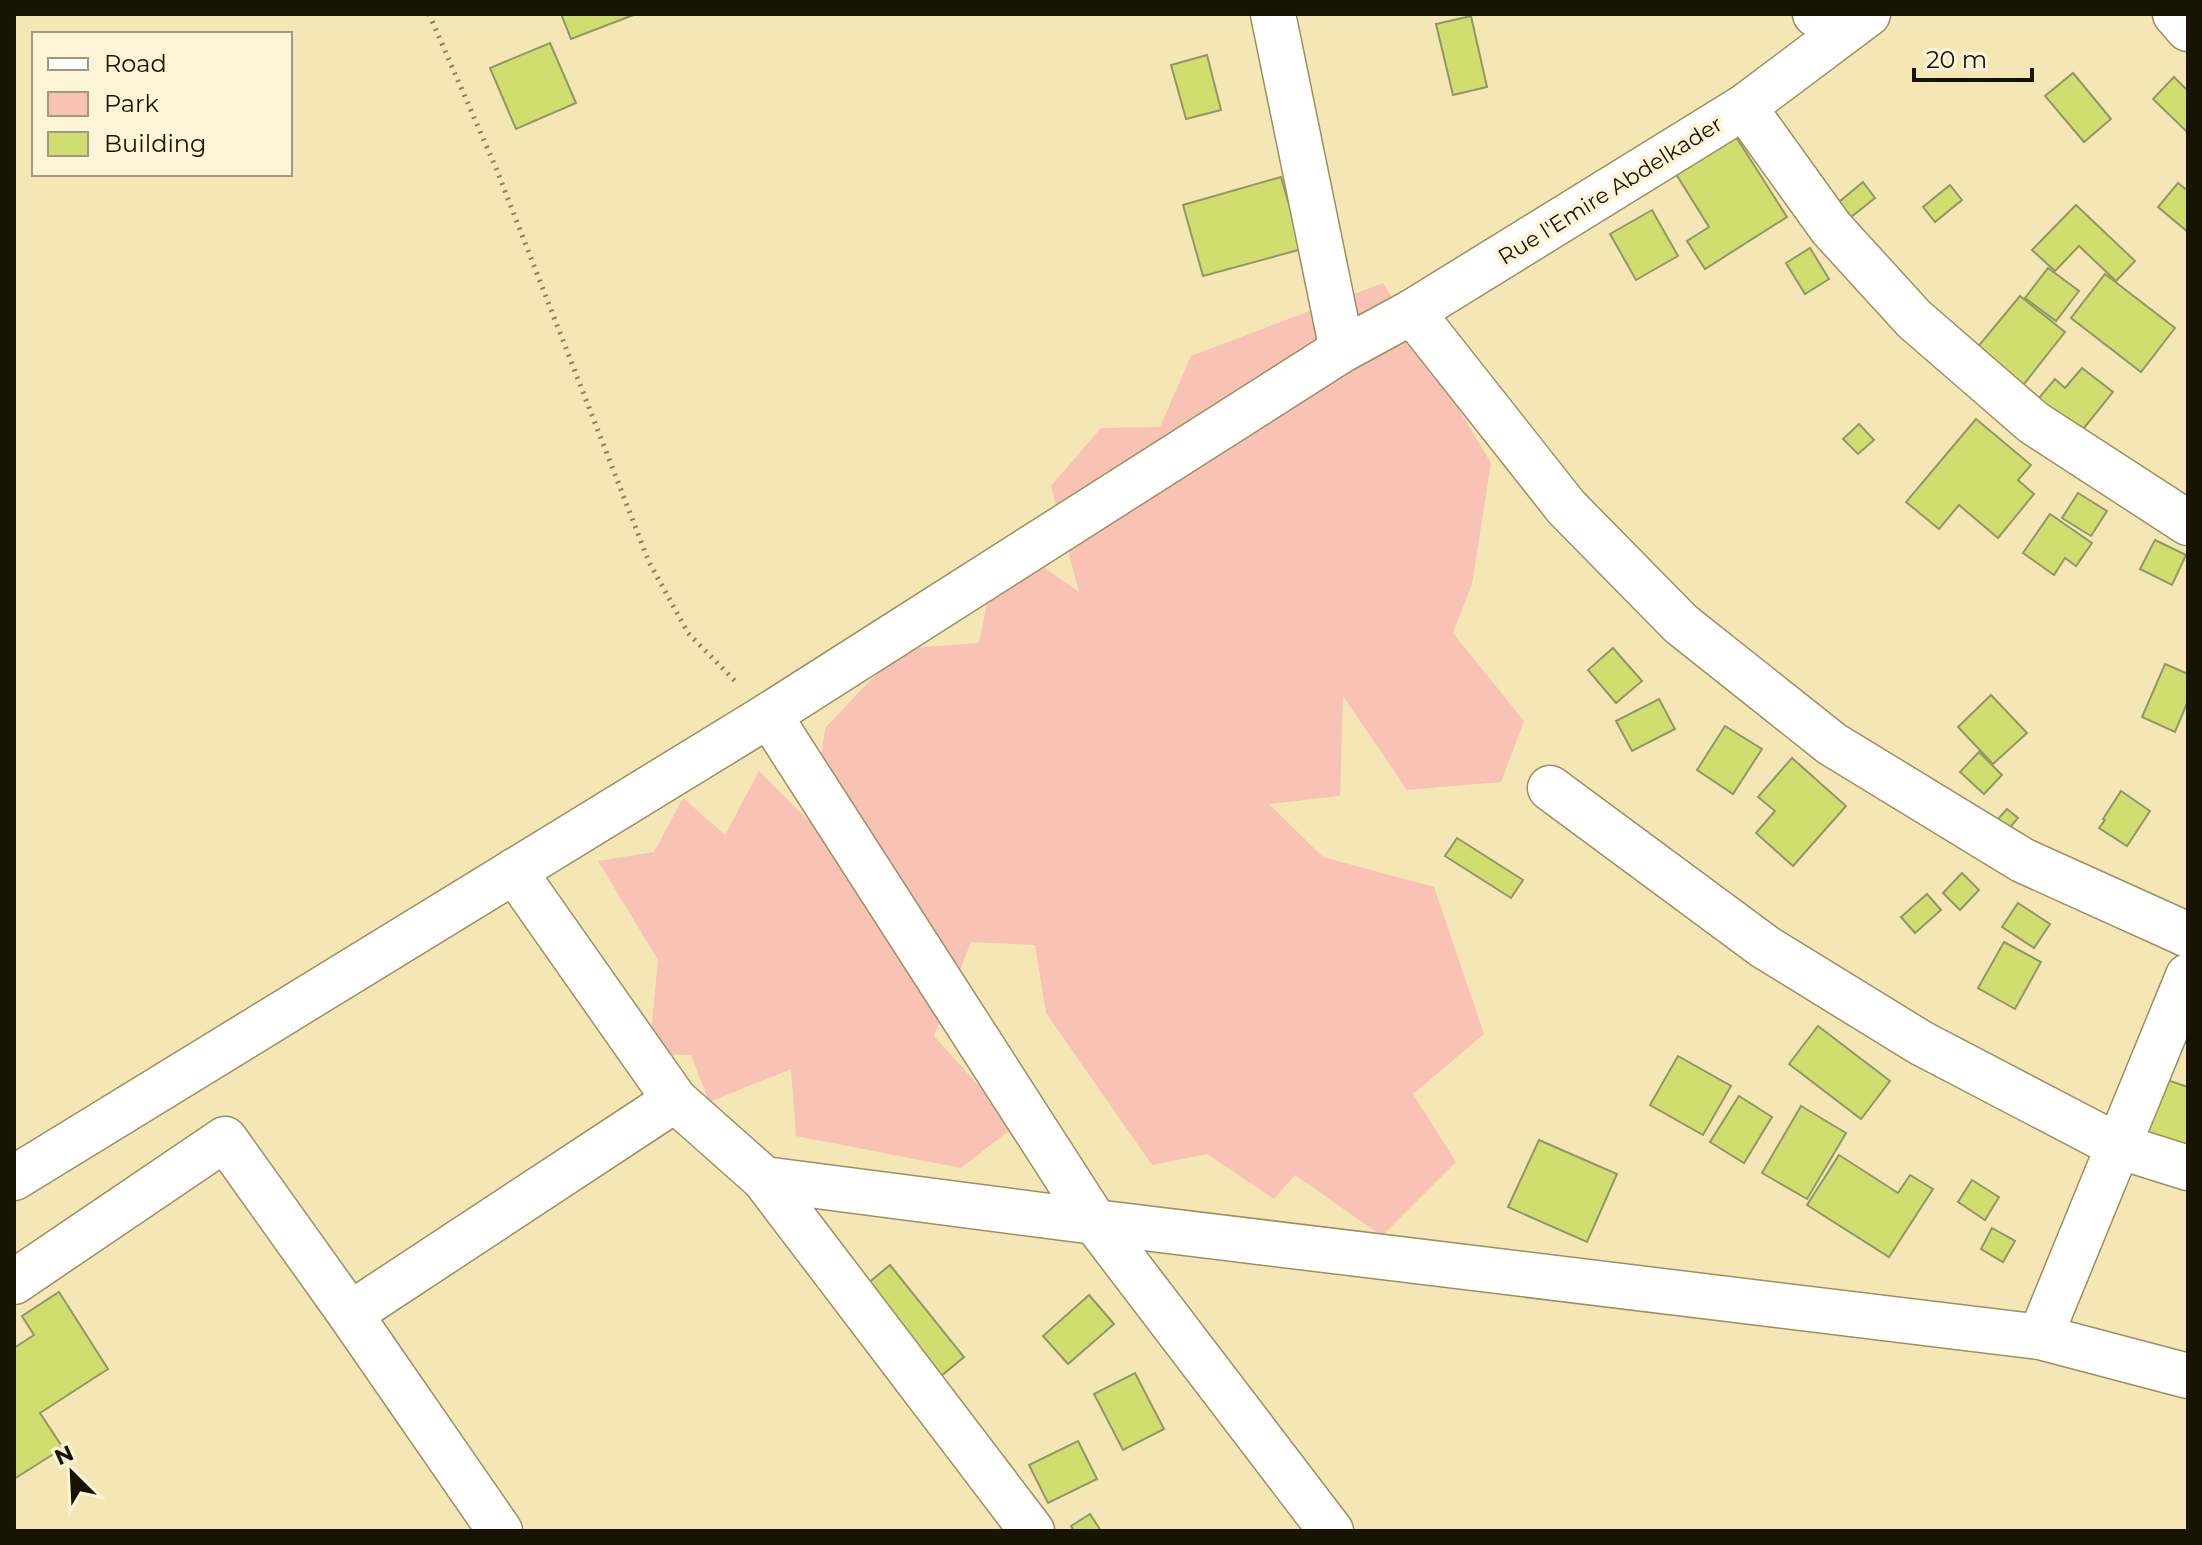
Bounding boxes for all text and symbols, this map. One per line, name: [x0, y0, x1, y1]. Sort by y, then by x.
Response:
legend: [32, 32, 292, 176]
scale bar: [1914, 32, 2032, 82]
text: 20 m: [1926, 45, 1987, 74]
text: Road: [104, 49, 167, 78]
text: Park: [104, 89, 159, 118]
street label: Rue l'Emire Abdelkader: [1493, 110, 1727, 271]
text: Building: [104, 129, 207, 158]
north arrow: [32, 1433, 112, 1513]
text: N: [50, 1439, 78, 1471]

